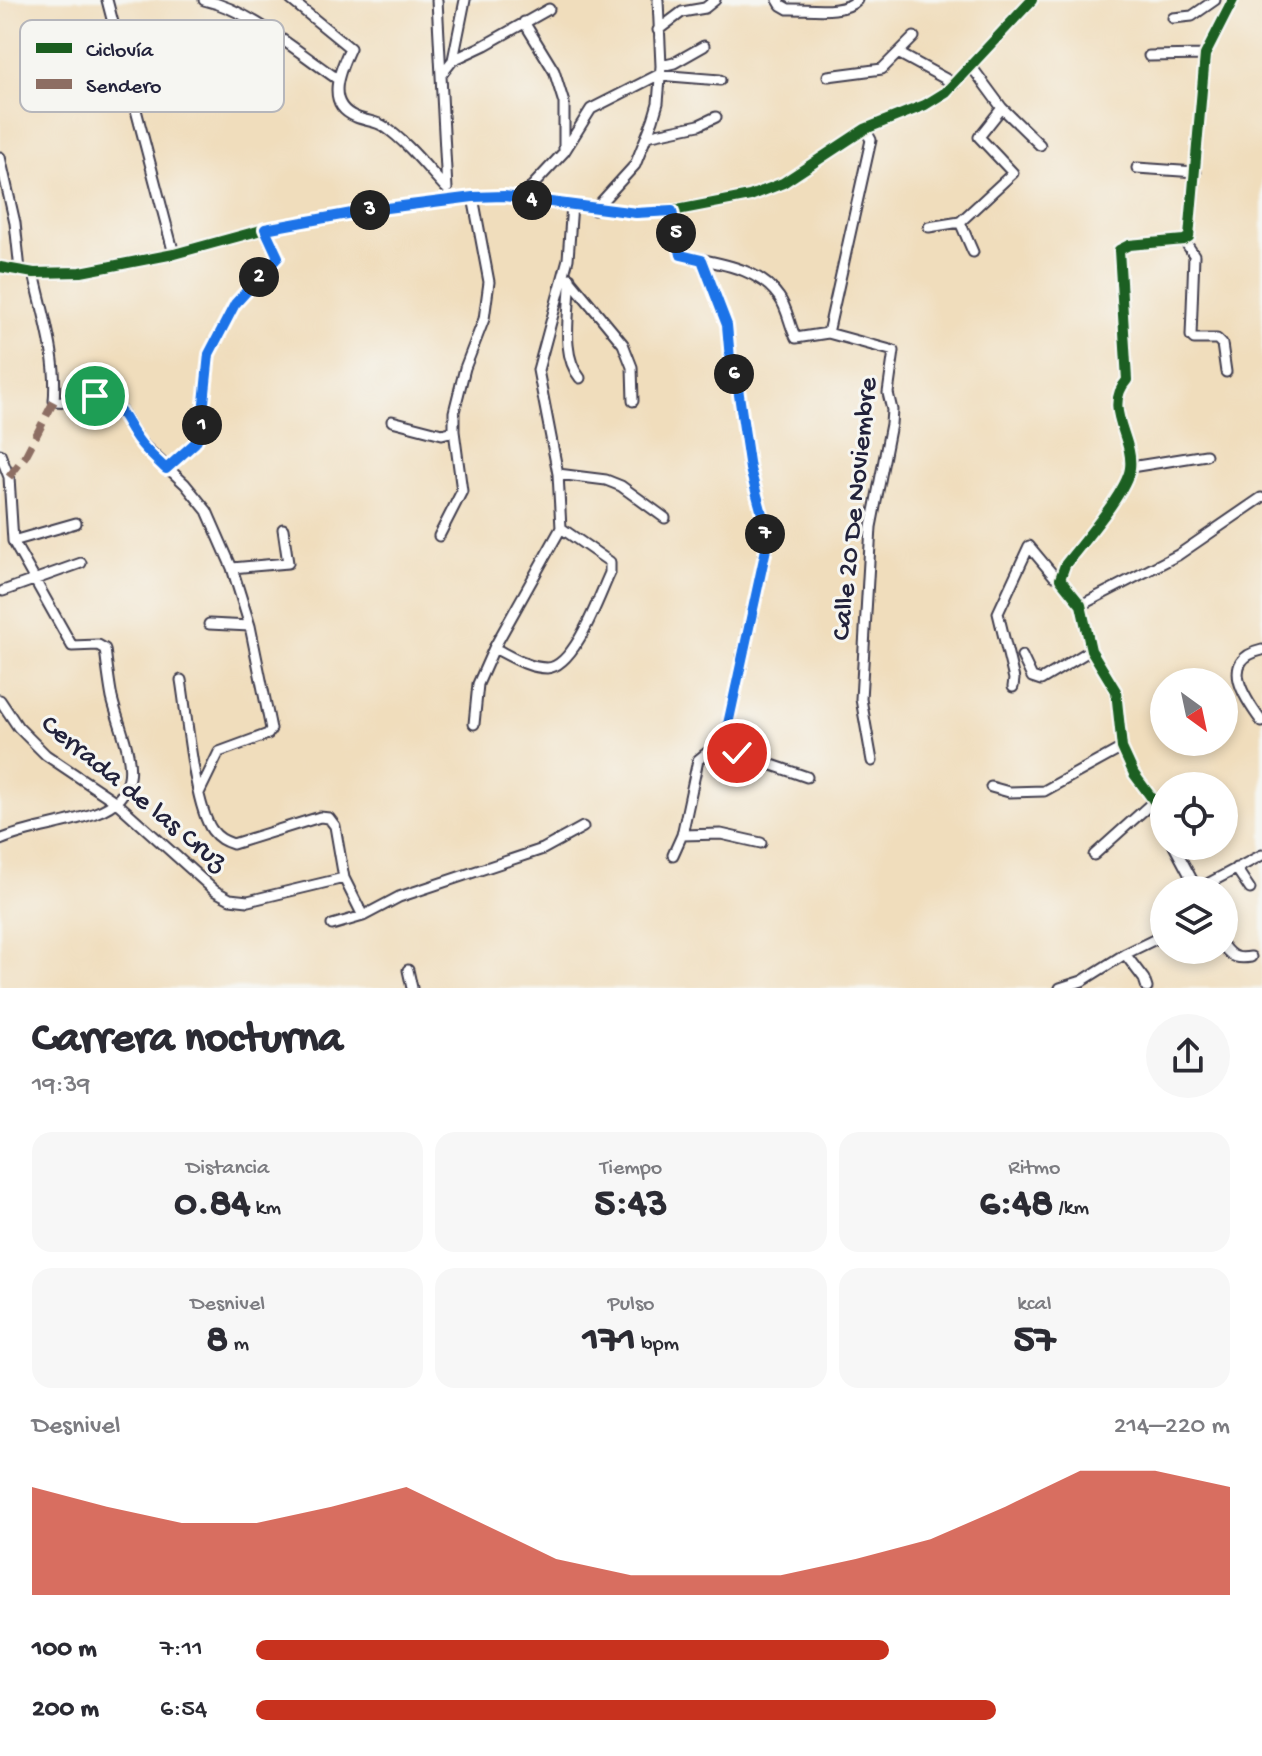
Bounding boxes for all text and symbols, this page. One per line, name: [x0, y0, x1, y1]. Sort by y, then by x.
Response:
legend: [20, 20, 284, 112]
text: Ciclovía: [86, 39, 154, 65]
text: Sendero: [86, 75, 161, 101]
pin: 4: [512, 180, 552, 220]
text: 4: [527, 187, 537, 213]
pin: 3: [350, 190, 390, 230]
text: 3: [364, 197, 376, 223]
pin: 5: [656, 213, 696, 253]
text: 5: [670, 220, 682, 246]
pin: 2: [239, 257, 279, 297]
text: 2: [254, 264, 264, 290]
pin: 6: [714, 354, 754, 394]
text: 6: [728, 361, 740, 387]
pin: [61, 362, 129, 430]
icon: arrive: [73, 374, 117, 418]
street label: Calle 20 De Noviembre: [826, 375, 886, 642]
pin: 1: [182, 405, 222, 445]
text: 1: [198, 412, 206, 438]
pin: 7: [745, 514, 785, 554]
text: 7: [759, 521, 771, 547]
north arrow: [1150, 668, 1238, 756]
map controls: [1150, 668, 1238, 964]
street label: Cerrada de las Cruz: [33, 709, 234, 880]
pin: [703, 719, 771, 787]
icon: check: [715, 731, 759, 775]
button: locate: [1150, 772, 1238, 860]
button: layers: [1150, 876, 1238, 964]
button: share: [1146, 1014, 1230, 1098]
text: Carrera nocturna: [32, 1015, 343, 1067]
text: 19:39: [32, 1071, 90, 1102]
text: Distancia: [186, 1156, 269, 1182]
text: Tiempo: [600, 1156, 662, 1182]
text: Ritmo: [1008, 1156, 1060, 1182]
text: 0.84: [174, 1182, 250, 1229]
text: 5:43: [594, 1182, 668, 1229]
text: 6:48: [980, 1182, 1053, 1229]
text: km: [250, 1196, 281, 1222]
text: /km: [1053, 1196, 1089, 1222]
text: Desnivel: [190, 1292, 265, 1318]
text: Pulso: [608, 1292, 654, 1318]
text: kcal: [1017, 1292, 1052, 1318]
text: 8: [206, 1318, 228, 1365]
text: 171: [583, 1318, 636, 1365]
text: 57: [1013, 1318, 1055, 1365]
text: m: [228, 1332, 249, 1358]
text: bpm: [636, 1332, 679, 1358]
text: Desnivel: [32, 1412, 121, 1443]
text: 214–220 m: [1114, 1412, 1230, 1443]
text: 100 m: [32, 1635, 97, 1666]
text: 7:11: [160, 1635, 203, 1666]
text: 200 m: [32, 1695, 99, 1726]
text: 6:54: [160, 1695, 207, 1726]

